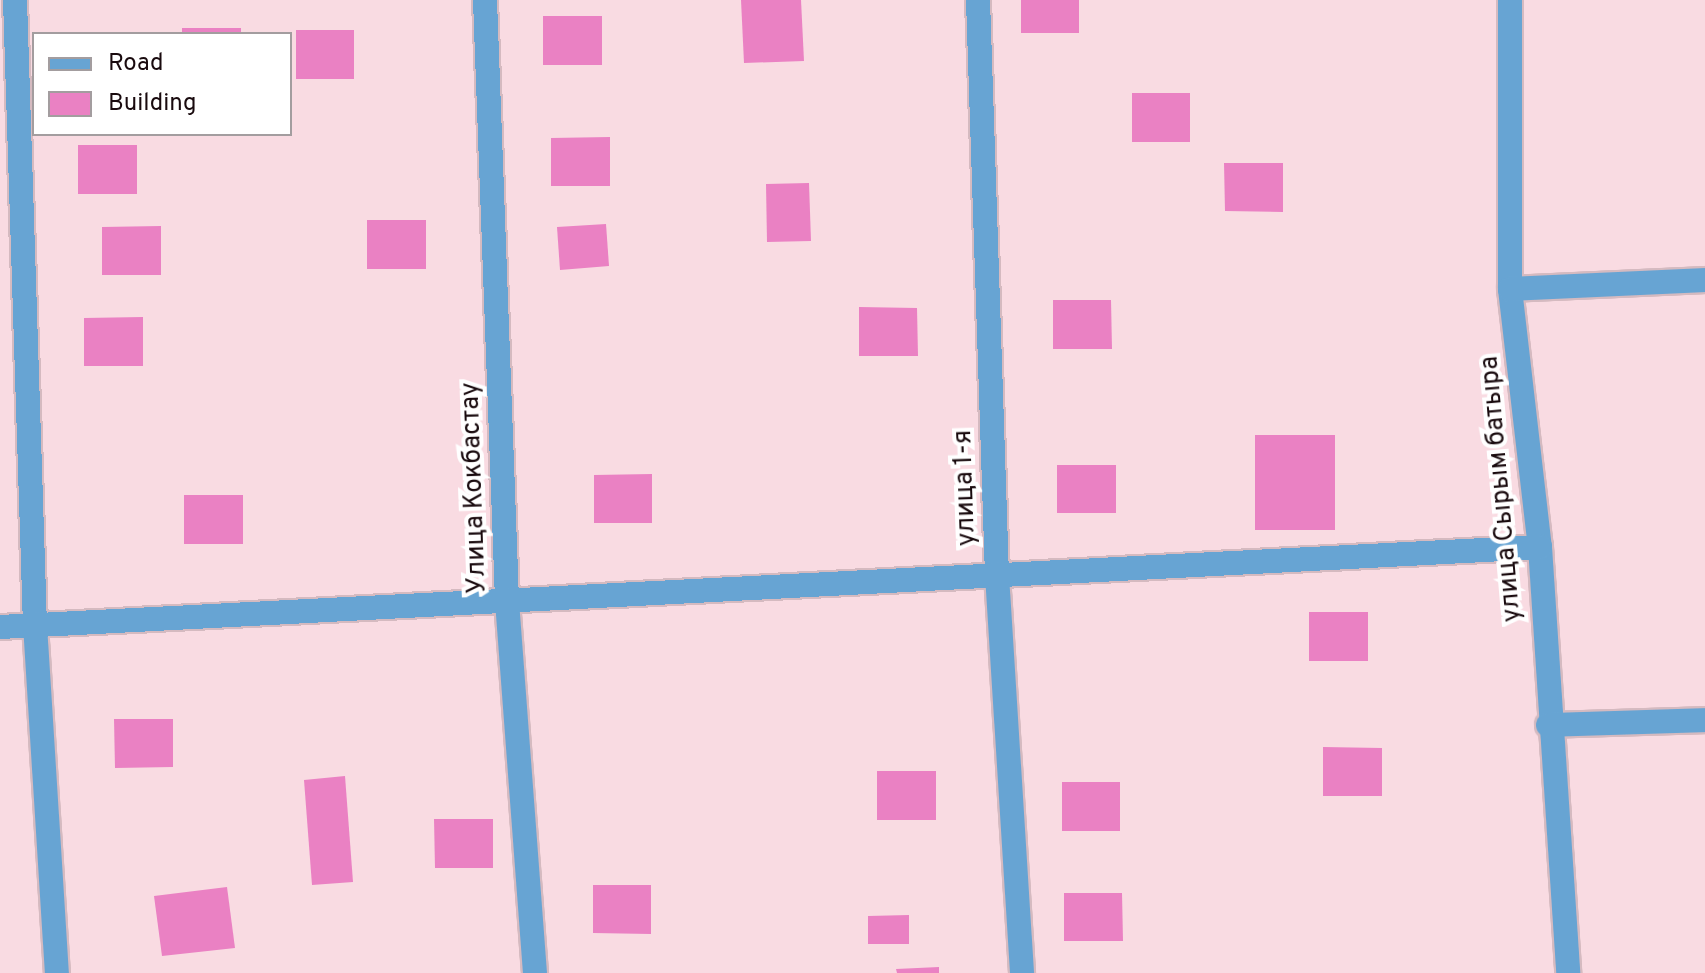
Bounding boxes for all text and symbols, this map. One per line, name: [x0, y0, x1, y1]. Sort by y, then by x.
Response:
legend: [32, 32, 292, 136]
text: Road: [108, 49, 164, 79]
text: Building: [108, 89, 197, 119]
street label: улица Сырым батыра: [1475, 355, 1529, 623]
street label: Улица Кокбастау: [456, 382, 494, 594]
street label: улица 1-я: [948, 429, 984, 547]

